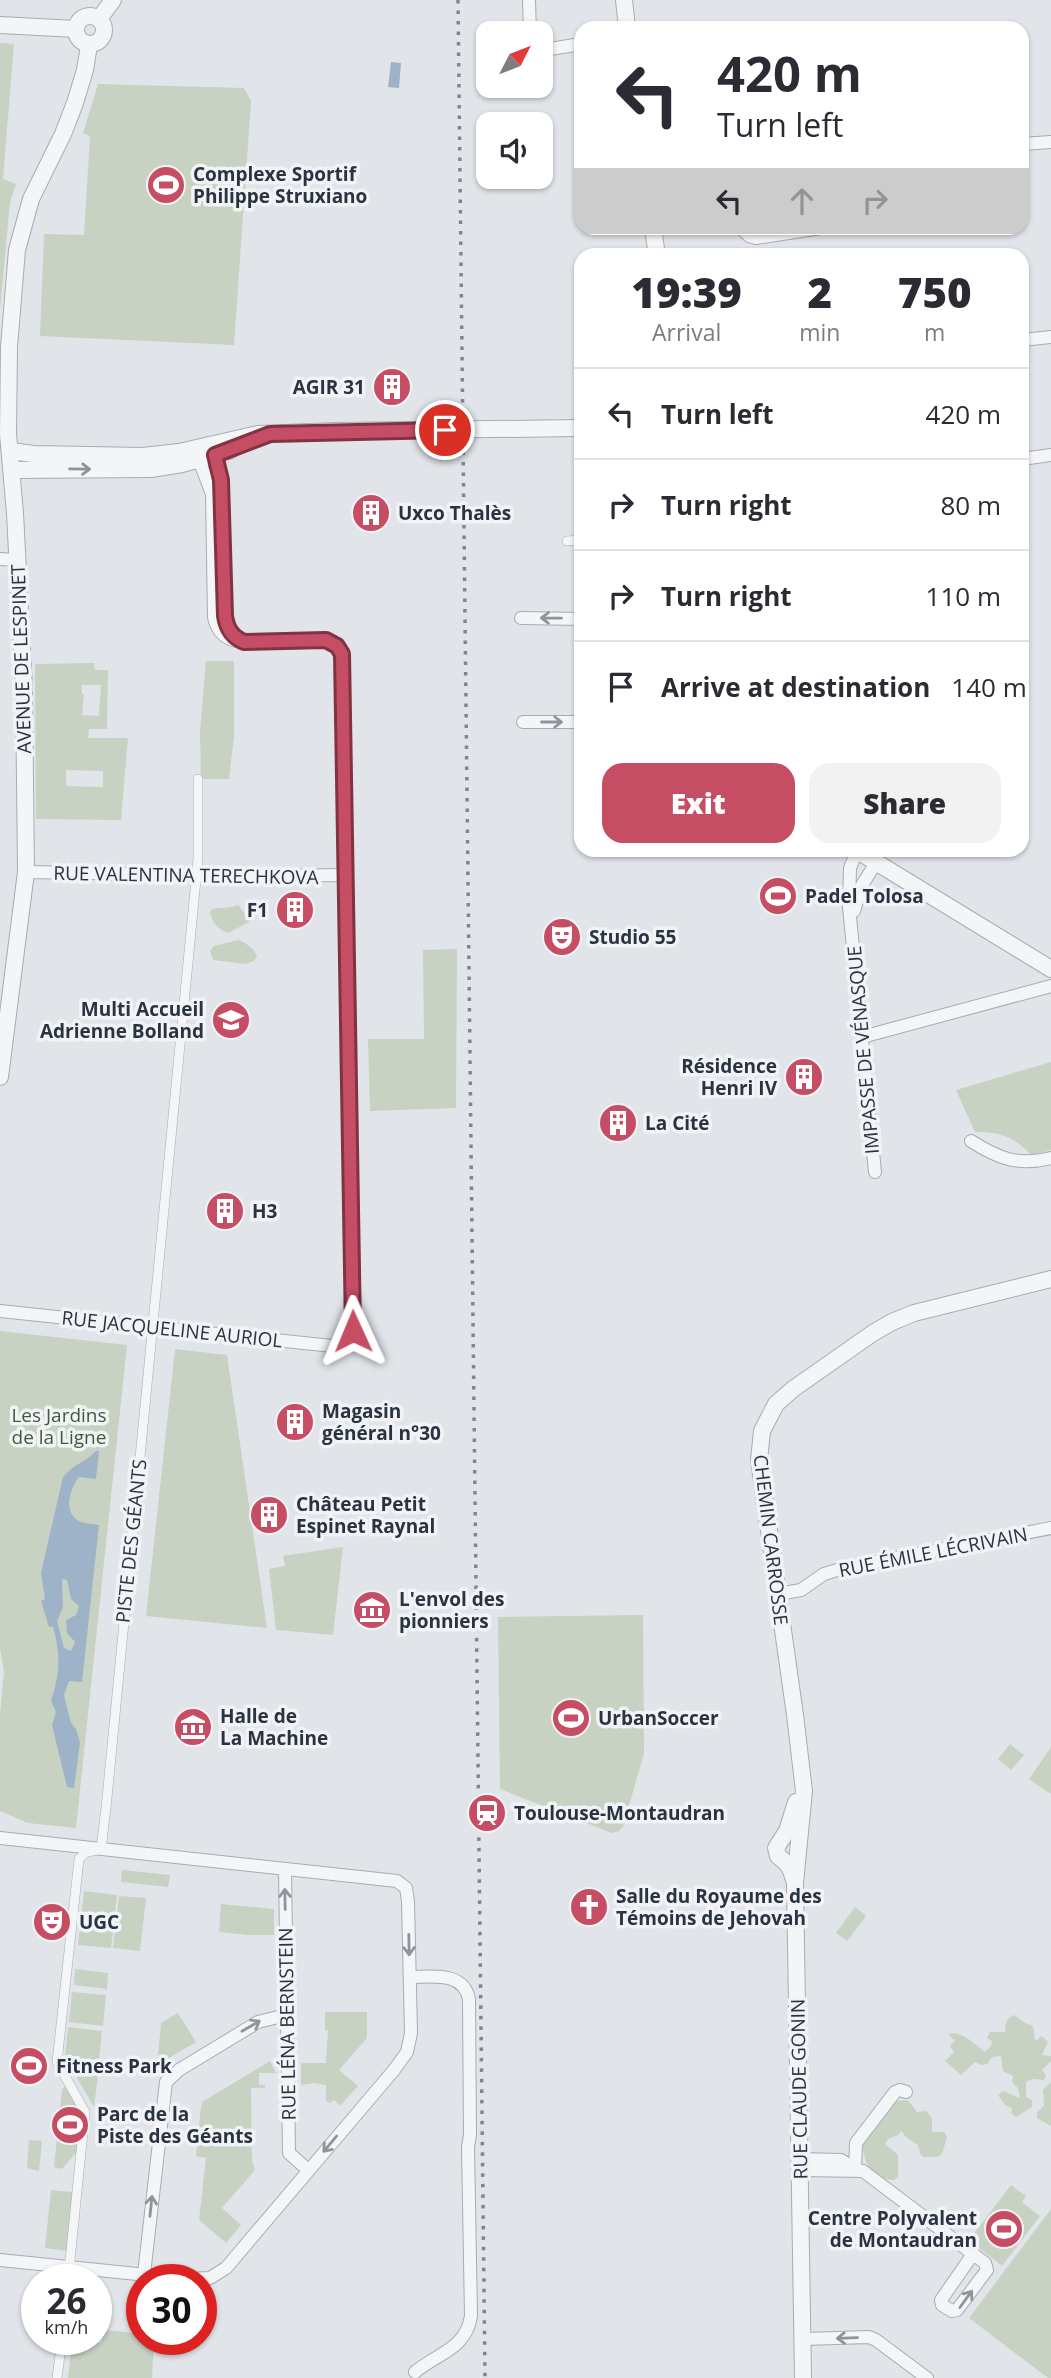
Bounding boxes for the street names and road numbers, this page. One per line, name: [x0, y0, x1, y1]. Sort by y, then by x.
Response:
street label: AVENUE DE LESPINET: [5, 563, 37, 754]
street label: RUE VALENTINA TERECHKOVA: [53, 860, 319, 890]
street label: IMPASSE DE VÉNASQUE: [841, 945, 885, 1155]
street label: RUE JACQUELINE AURIOL: [60, 1304, 284, 1354]
street label: CHEMIN CARROSSE: [748, 1453, 794, 1627]
street label: PISTE DES GÉANTS: [109, 1458, 153, 1624]
street label: RUE ÉMILE LÉCRIVAIN: [836, 1521, 1030, 1583]
street label: RUE LÉNA BERNSTEIN: [272, 1927, 302, 2121]
street label: RUE CLAUDE GONIN: [784, 1998, 814, 2180]

